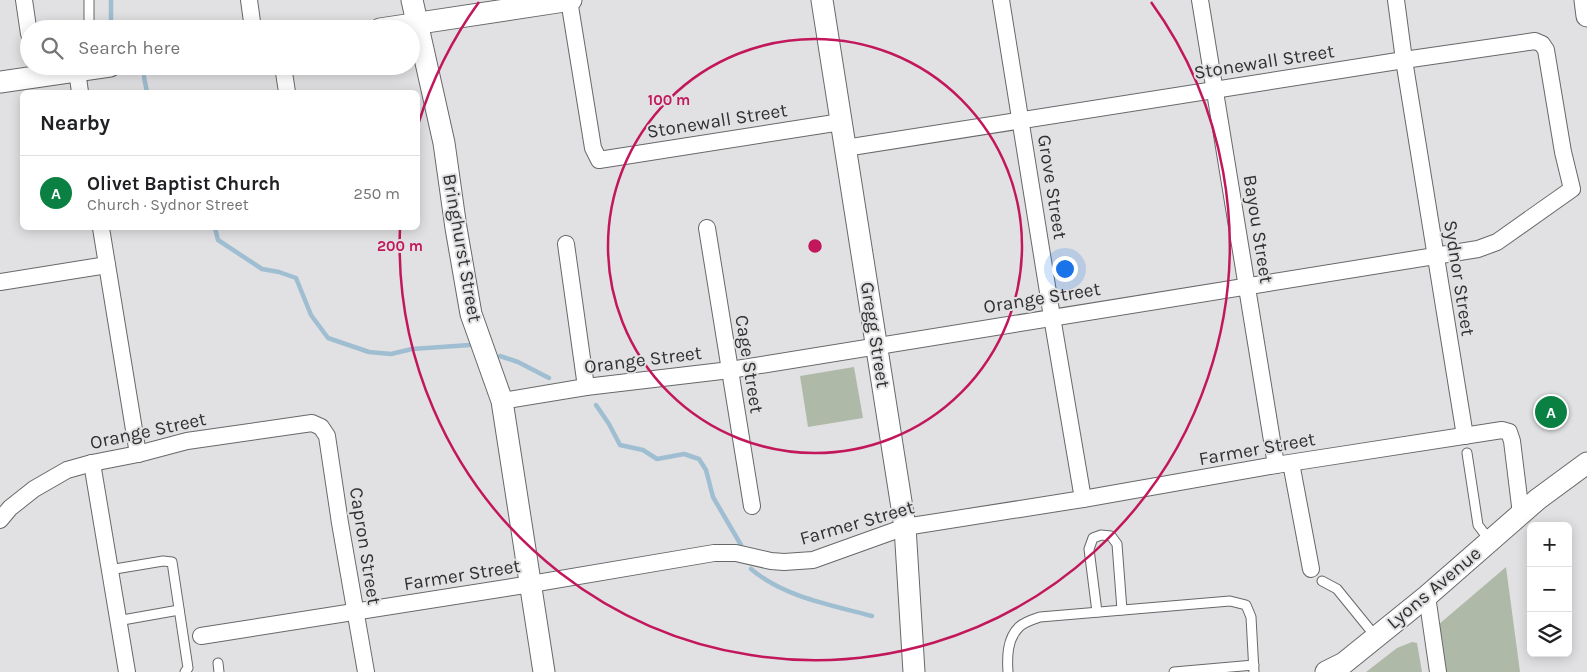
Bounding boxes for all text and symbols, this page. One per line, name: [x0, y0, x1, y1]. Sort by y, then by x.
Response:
search box: [20, 20, 420, 75]
icon: search: [38, 34, 66, 62]
text: Search here: [78, 37, 180, 59]
street label: Stonewall Street: [1192, 40, 1336, 84]
text: 100 m: [648, 91, 690, 109]
street label: Stonewall Street: [645, 99, 789, 143]
text: Nearby: [40, 111, 110, 135]
street label: Grove Street: [1033, 133, 1071, 241]
street label: Bringhurst Street: [438, 172, 486, 324]
text: Olivet Baptist Church: [87, 173, 280, 195]
street label: Bayou Street: [1239, 173, 1277, 285]
text: A: [51, 184, 61, 203]
text: 250 m: [353, 184, 400, 203]
text: Church · Sydnor Street: [87, 195, 249, 214]
street label: Sydnor Street: [1439, 219, 1479, 337]
text: 200 m: [377, 237, 423, 255]
centre of rings: [806, 237, 824, 255]
your location: [1052, 256, 1078, 282]
street label: Orange Street: [982, 278, 1102, 318]
street label: Gregg Street: [856, 280, 894, 390]
street label: Cage Street: [730, 313, 768, 415]
street label: Orange Street: [583, 342, 703, 378]
pin: A: [1535, 393, 1567, 431]
street label: Orange Street: [88, 408, 208, 454]
street label: Farmer Street: [1197, 428, 1317, 470]
street label: Capron Street: [345, 486, 385, 606]
street label: Farmer Street: [797, 496, 917, 550]
map controls: [1527, 522, 1572, 657]
button: +: [1527, 522, 1572, 567]
street label: Lyons Avenue: [1382, 542, 1486, 634]
street label: Farmer Street: [402, 555, 522, 595]
button: −: [1527, 567, 1572, 612]
button: layers: [1527, 612, 1572, 657]

